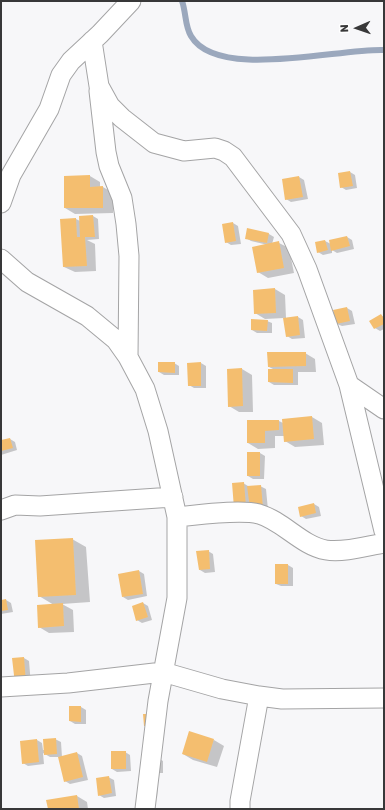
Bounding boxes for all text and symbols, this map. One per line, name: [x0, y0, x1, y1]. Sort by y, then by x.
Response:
north arrow: [337, 8, 377, 48]
text: N: [338, 24, 351, 33]

